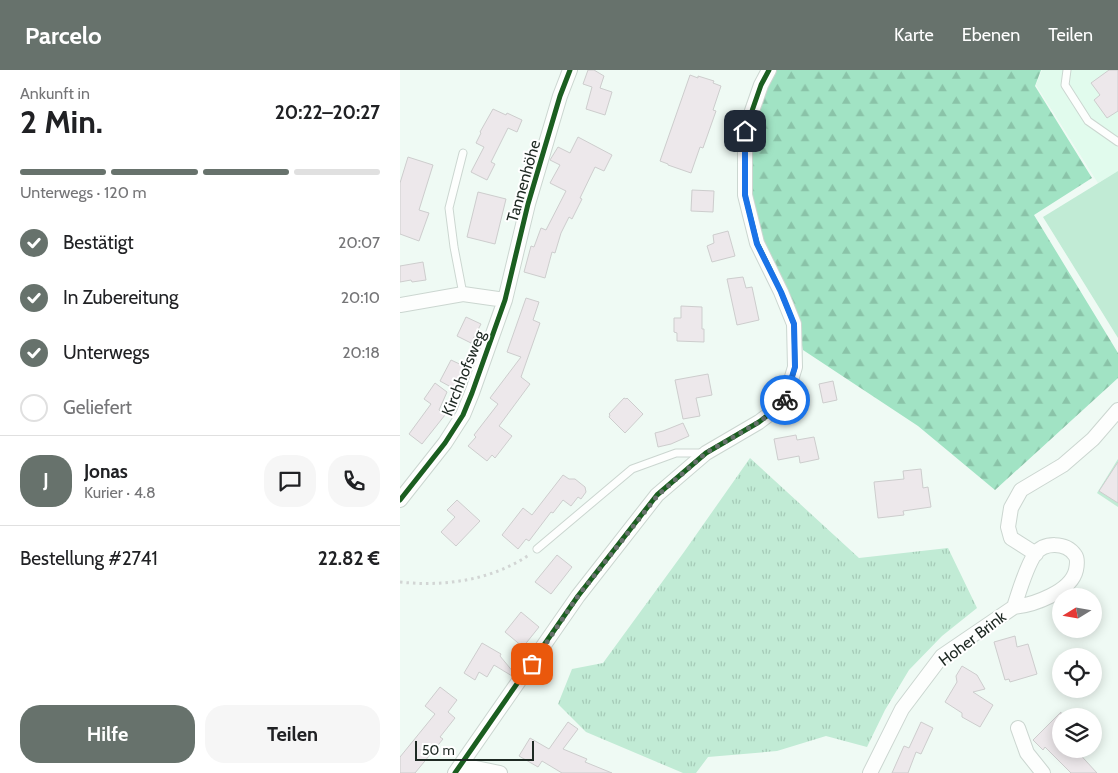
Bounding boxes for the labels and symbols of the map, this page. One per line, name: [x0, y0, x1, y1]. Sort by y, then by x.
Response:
pin: [724, 110, 766, 152]
street label: Tannenhöhe: [503, 138, 544, 224]
street label: Kirchhofsweg: [438, 327, 490, 419]
courier: [760, 375, 810, 425]
north arrow: [1052, 588, 1102, 638]
street label: Hoher Brink: [935, 606, 1010, 670]
pin: [511, 643, 553, 685]
scale bar: [415, 738, 534, 761]

